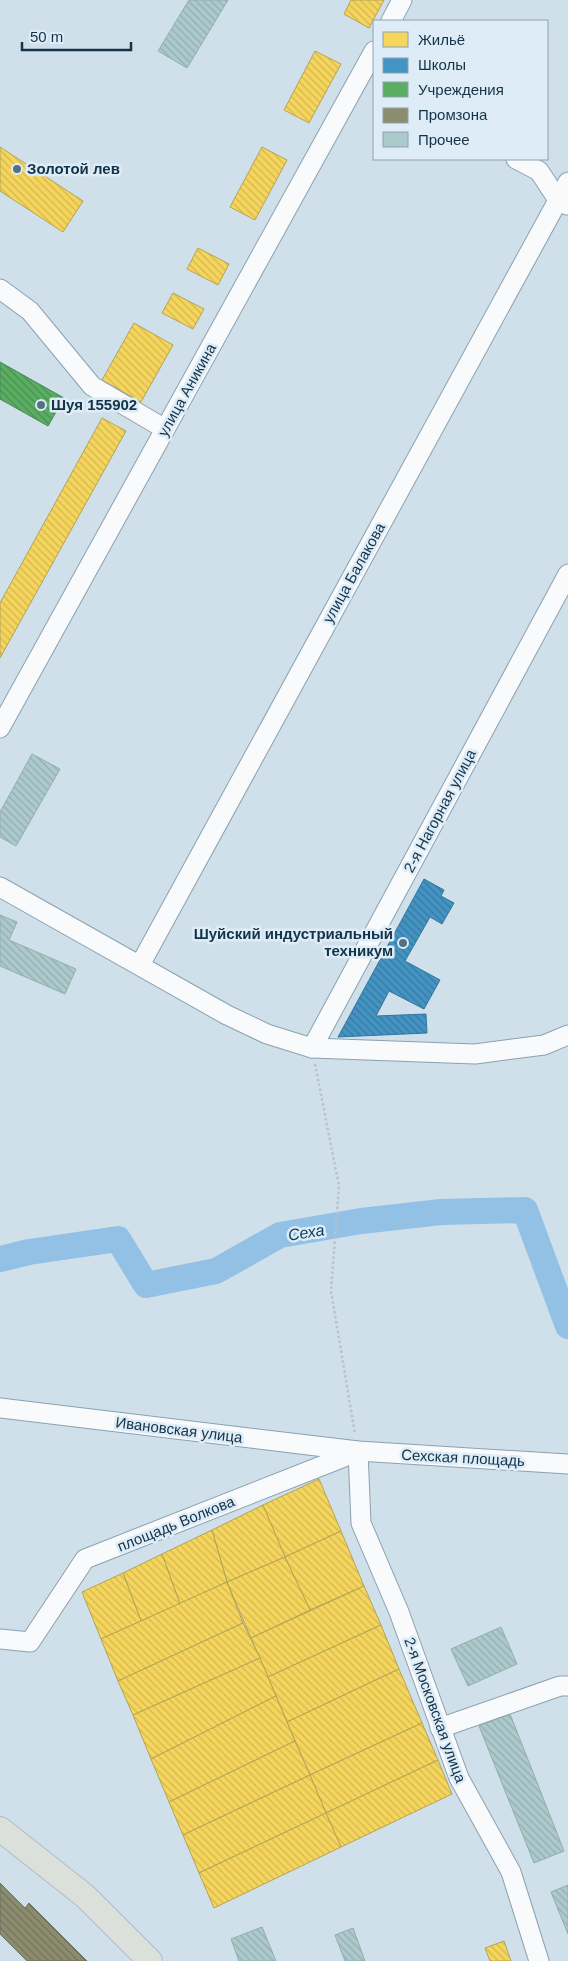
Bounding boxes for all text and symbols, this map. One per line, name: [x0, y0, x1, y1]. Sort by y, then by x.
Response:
scale bar: [22, 20, 131, 52]
legend: [373, 20, 548, 160]
text: 50 m: [30, 28, 63, 45]
text: Жильё: [418, 31, 465, 48]
text: Школы: [418, 56, 466, 73]
text: Учреждения: [418, 81, 504, 98]
text: Промзона: [418, 106, 488, 123]
text: Прочее: [418, 131, 470, 148]
place label: Золотой лев: [27, 160, 120, 177]
marker: Золотой лев: [11, 163, 23, 175]
street label: улица Аникина: [154, 340, 219, 439]
place label: Шуя 155902: [51, 396, 137, 413]
marker: Шуя 155902: [35, 399, 47, 411]
street label: улица Балакова: [319, 519, 388, 626]
street label: 2-я Нагорная улица: [400, 746, 479, 875]
place label: Шуйский индустриальный техникум: [194, 925, 393, 959]
marker: Шуйский индустриальный техникум: [397, 937, 409, 949]
water label: Сеха: [287, 1221, 326, 1244]
street label: Ивановская улица: [115, 1413, 244, 1446]
street label: Сехская площадь: [401, 1446, 525, 1469]
street label: площадь Волкова: [115, 1492, 237, 1555]
street label: 2-я Московская улица: [401, 1635, 470, 1785]

